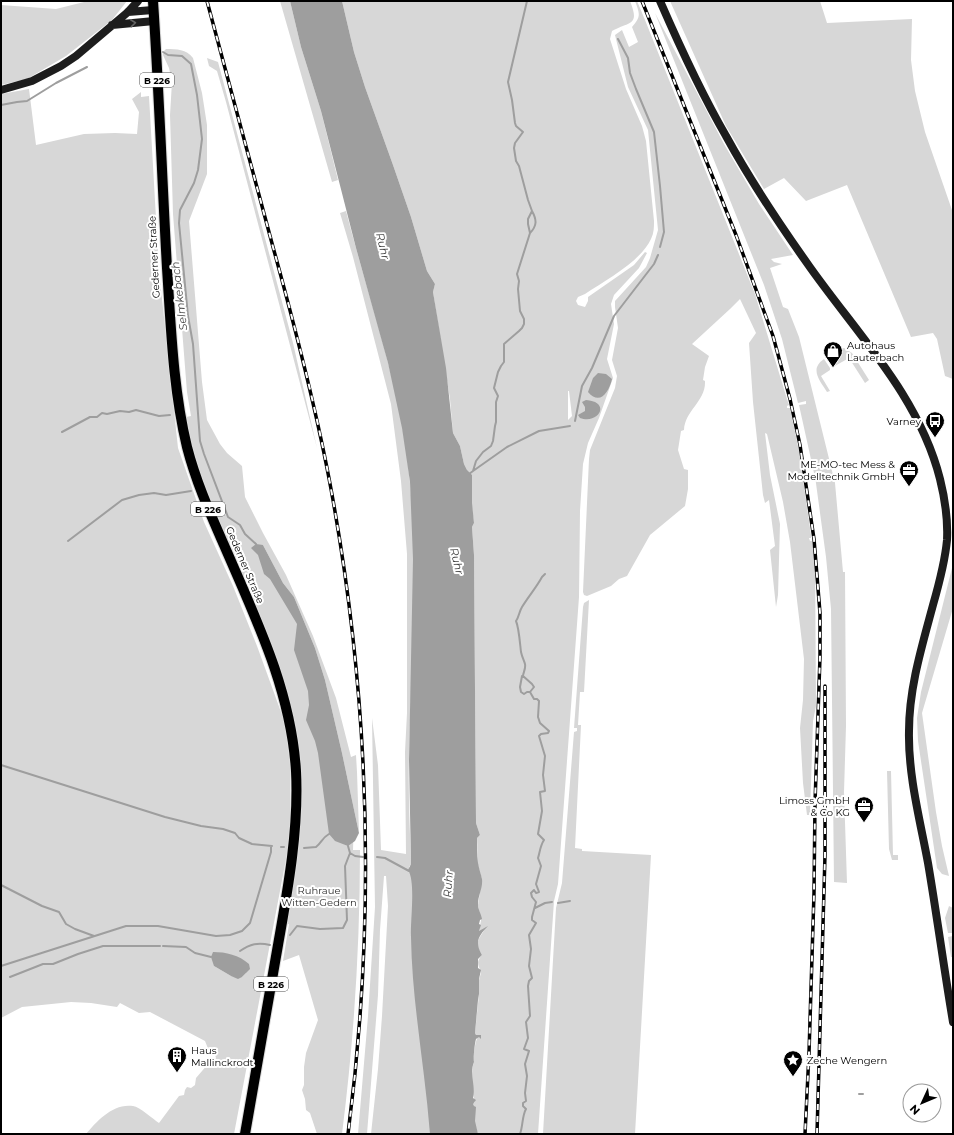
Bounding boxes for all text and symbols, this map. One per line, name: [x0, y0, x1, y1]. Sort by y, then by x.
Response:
one-way arrow: [130, 19, 136, 28]
road number: B 226: [140, 73, 174, 87]
street label: Gederner Straße: [145, 216, 163, 298]
water label: Ruhr: [373, 231, 393, 261]
water label: Selmkebach: [168, 261, 190, 331]
place label: Autohaus Lauterbach: [847, 339, 904, 364]
shop icon: Autohaus Lauterbach: [822, 340, 844, 368]
bus stop icon: Varney: [924, 410, 946, 438]
place label: Varney: [887, 415, 922, 428]
place label: ME-MO-tec Mess & Modelltechnik GmbH: [788, 458, 895, 483]
office icon: ME-MO-tec Mess & Modelltechnik GmbH: [898, 459, 920, 487]
road number: B 226: [191, 502, 225, 516]
street label: Gederner Straße: [223, 525, 267, 605]
water label: Ruhr: [447, 546, 467, 576]
place label: Limoss GmbH & Co KG: [779, 794, 850, 819]
office icon: Limoss GmbH & Co KG: [853, 795, 875, 823]
water label: Ruhr: [440, 869, 456, 898]
park label: Ruhraue Witten-Gedern: [281, 884, 357, 909]
road number: B 226: [254, 977, 288, 991]
place label: Haus Mallinckrodt: [191, 1044, 254, 1069]
building icon: Haus Mallinckrodt: [166, 1045, 188, 1073]
place icon: Zeche Wengern: [782, 1049, 804, 1077]
place label: Zeche Wengern: [807, 1054, 887, 1067]
north arrow: [902, 1083, 942, 1123]
text: N: [907, 1102, 923, 1118]

